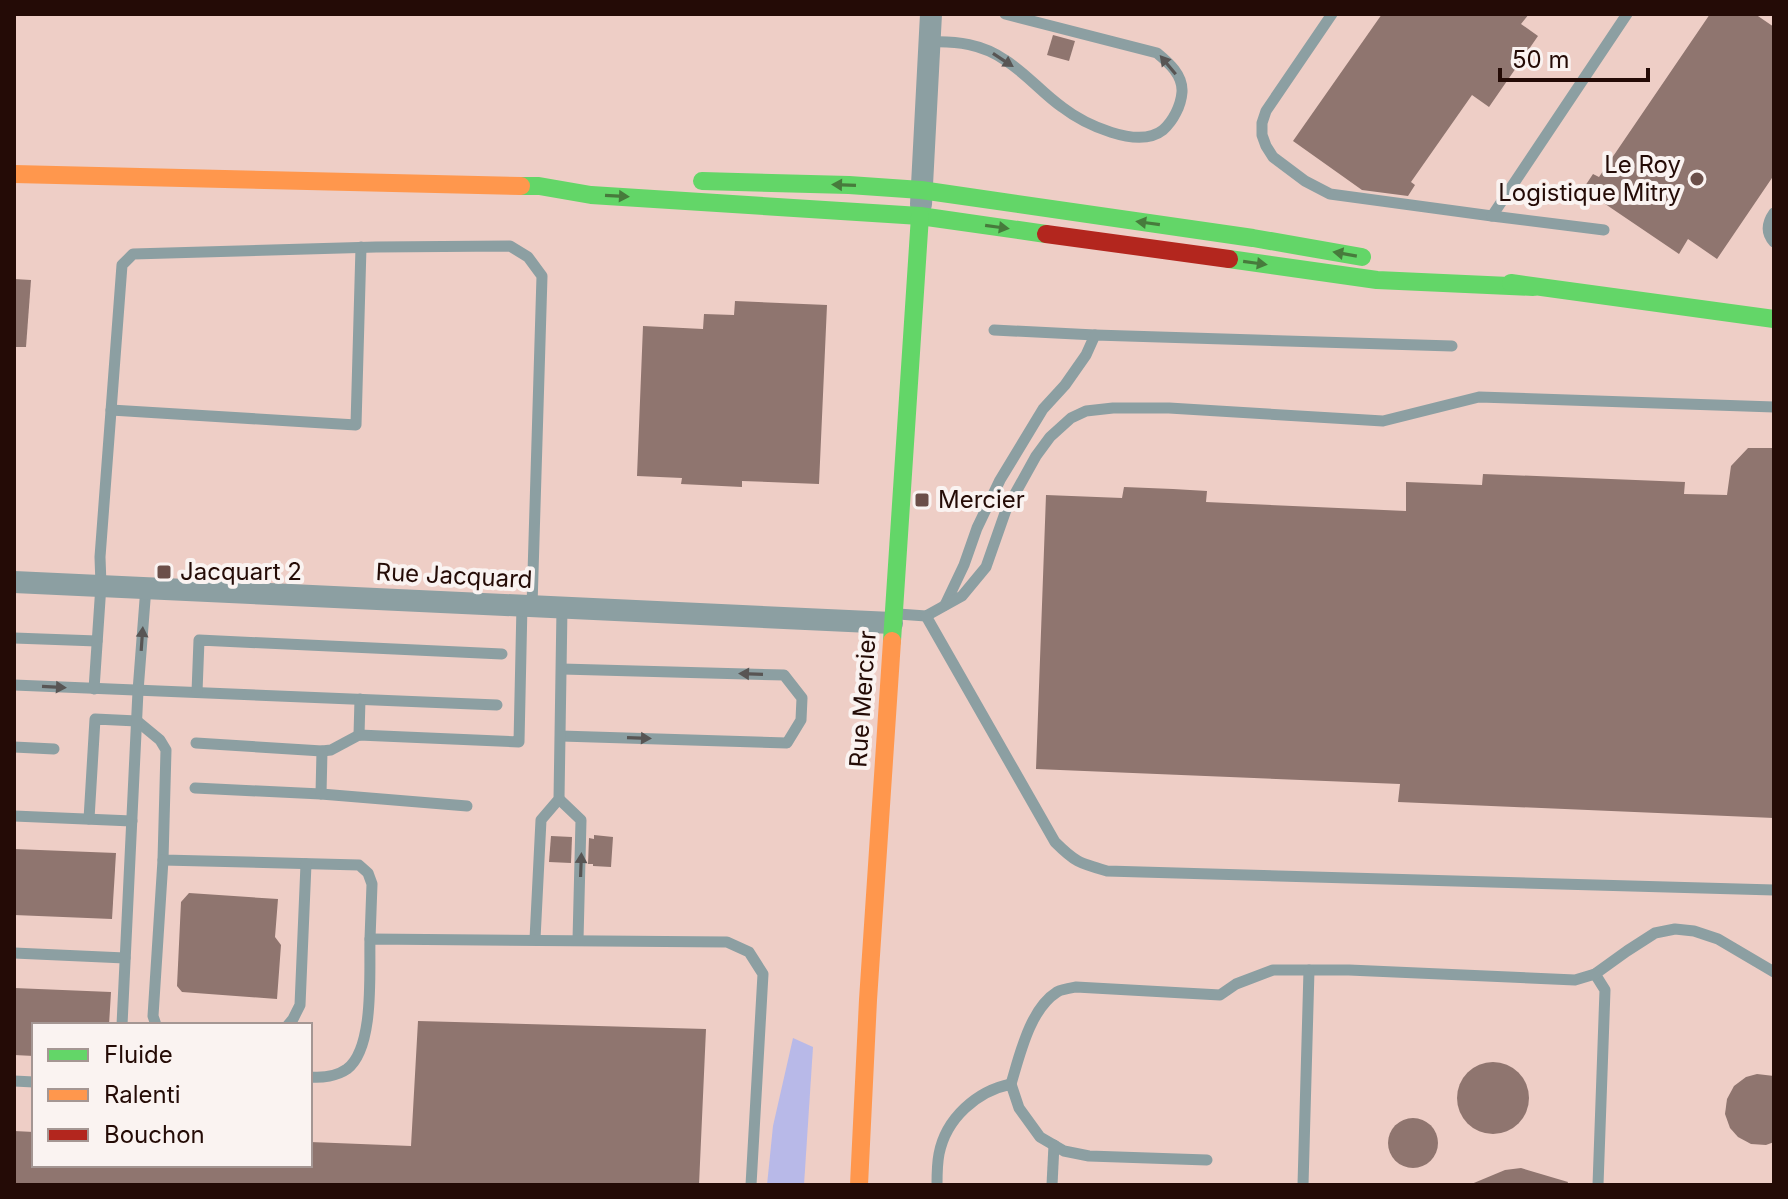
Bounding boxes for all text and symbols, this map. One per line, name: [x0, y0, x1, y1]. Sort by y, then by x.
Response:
scale bar: [1500, 32, 1648, 82]
text: 50 m: [1512, 45, 1570, 74]
one-way arrow: [993, 53, 1014, 68]
one-way arrow: [1160, 55, 1177, 76]
place label: Le Roy Logistique Mitry: [1498, 150, 1681, 207]
marker: Le Roy Logistique Mitry: [1688, 170, 1706, 188]
one-way arrow: [831, 178, 856, 191]
one-way arrow: [605, 190, 630, 203]
one-way arrow: [1135, 216, 1160, 229]
one-way arrow: [985, 221, 1010, 234]
one-way arrow: [1333, 248, 1358, 260]
one-way arrow: [1243, 257, 1268, 270]
place label: Mercier: [938, 485, 1025, 514]
marker: Mercier: [913, 491, 931, 509]
place label: Jacquart 2: [180, 557, 302, 586]
street label: Rue Jacquard: [375, 557, 533, 594]
marker: Jacquart 2: [155, 563, 173, 581]
one-way arrow: [136, 626, 149, 651]
street label: Rue Mercier: [843, 629, 882, 768]
one-way arrow: [738, 668, 763, 681]
one-way arrow: [42, 681, 67, 694]
one-way arrow: [627, 732, 652, 745]
one-way arrow: [574, 852, 587, 877]
legend: [32, 1023, 312, 1167]
text: Fluide: [104, 1040, 173, 1069]
text: Ralenti: [104, 1080, 180, 1109]
text: Bouchon: [104, 1120, 205, 1149]

